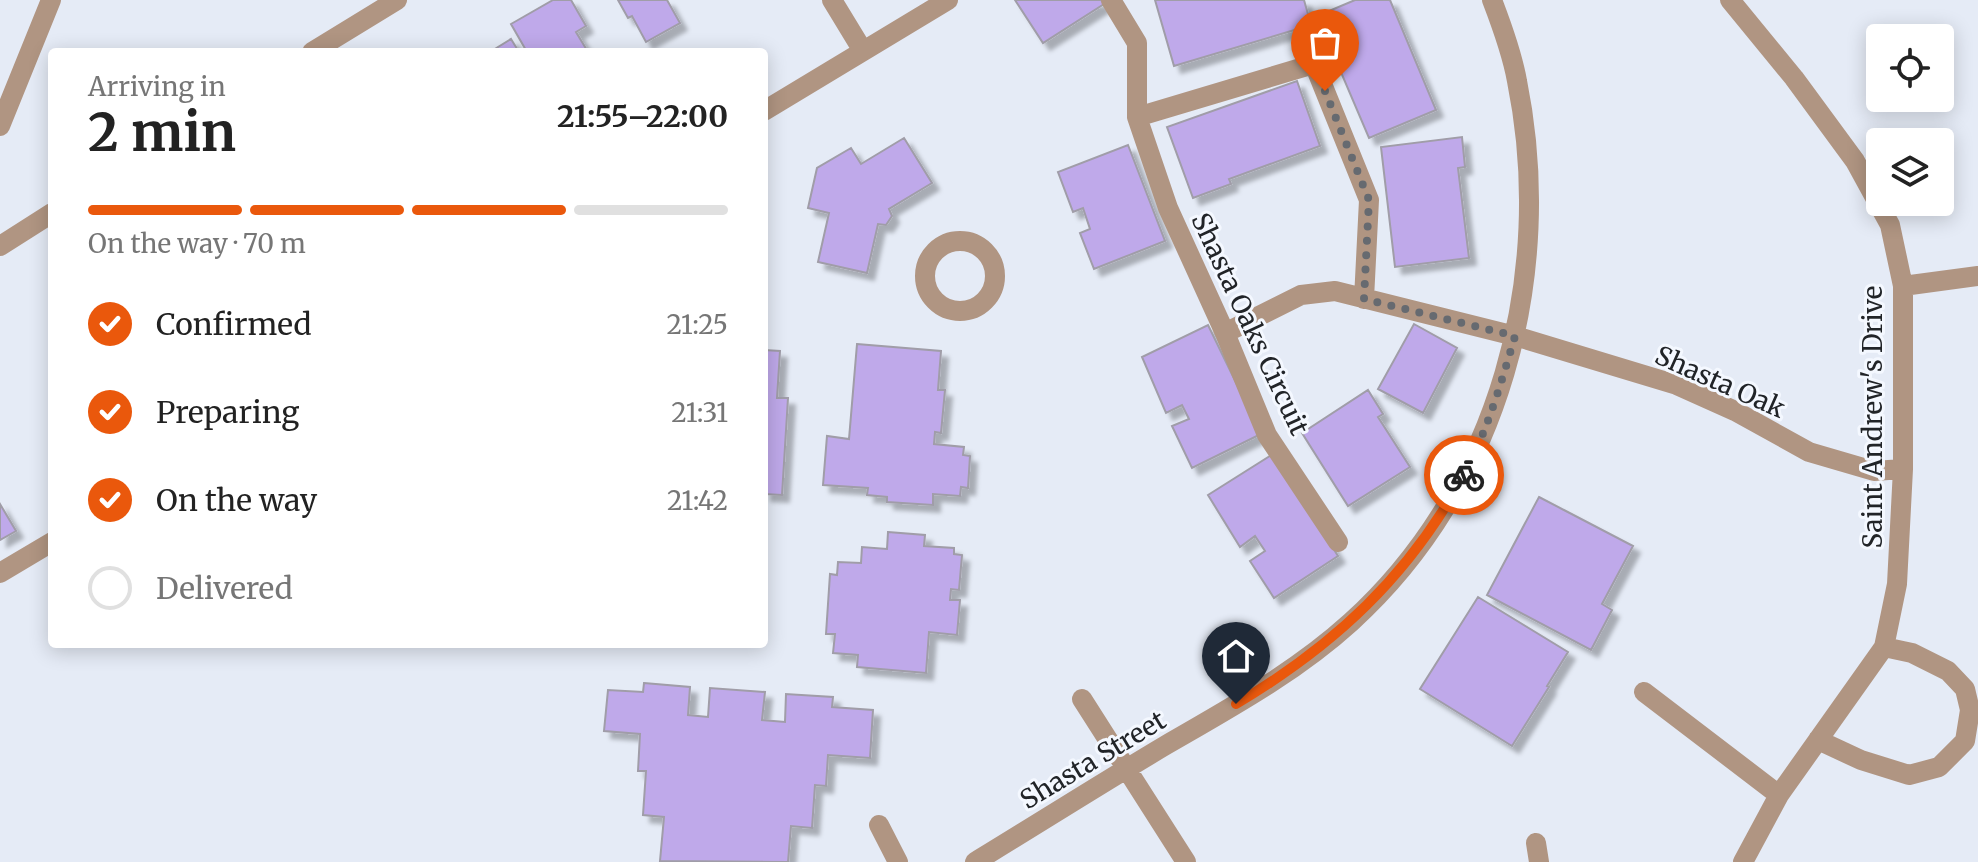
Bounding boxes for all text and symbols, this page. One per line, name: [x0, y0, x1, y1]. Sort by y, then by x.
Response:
pin: [1291, 9, 1359, 91]
icon: bag: [1303, 21, 1347, 65]
map controls: [1866, 24, 1954, 216]
button: locate: [1866, 24, 1954, 112]
text: Arriving in: [88, 70, 226, 103]
text: 21:55–22:00: [557, 97, 728, 135]
text: 2 min: [88, 100, 236, 165]
button: layers: [1866, 128, 1954, 216]
street label: Shasta Oaks Circuit: [1184, 207, 1316, 440]
text: On the way · 70 m: [88, 227, 306, 260]
street label: Saint Andrew's Drive: [1856, 286, 1889, 548]
icon: check: [88, 302, 132, 346]
text: Confirmed: [156, 305, 311, 343]
text: 21:25: [667, 308, 728, 341]
street label: Shasta Oak: [1650, 338, 1791, 425]
icon: check: [88, 390, 132, 434]
text: Preparing: [156, 393, 299, 431]
text: 21:31: [671, 396, 728, 429]
courier: [1424, 435, 1504, 515]
icon: bike: [1442, 453, 1486, 497]
icon: check: [88, 478, 132, 522]
text: On the way: [156, 481, 317, 519]
text: 21:42: [667, 484, 728, 517]
text: Delivered: [156, 569, 293, 607]
pin: [1202, 622, 1270, 704]
icon: home: [1214, 634, 1258, 678]
street label: Shasta Street: [1014, 703, 1172, 816]

